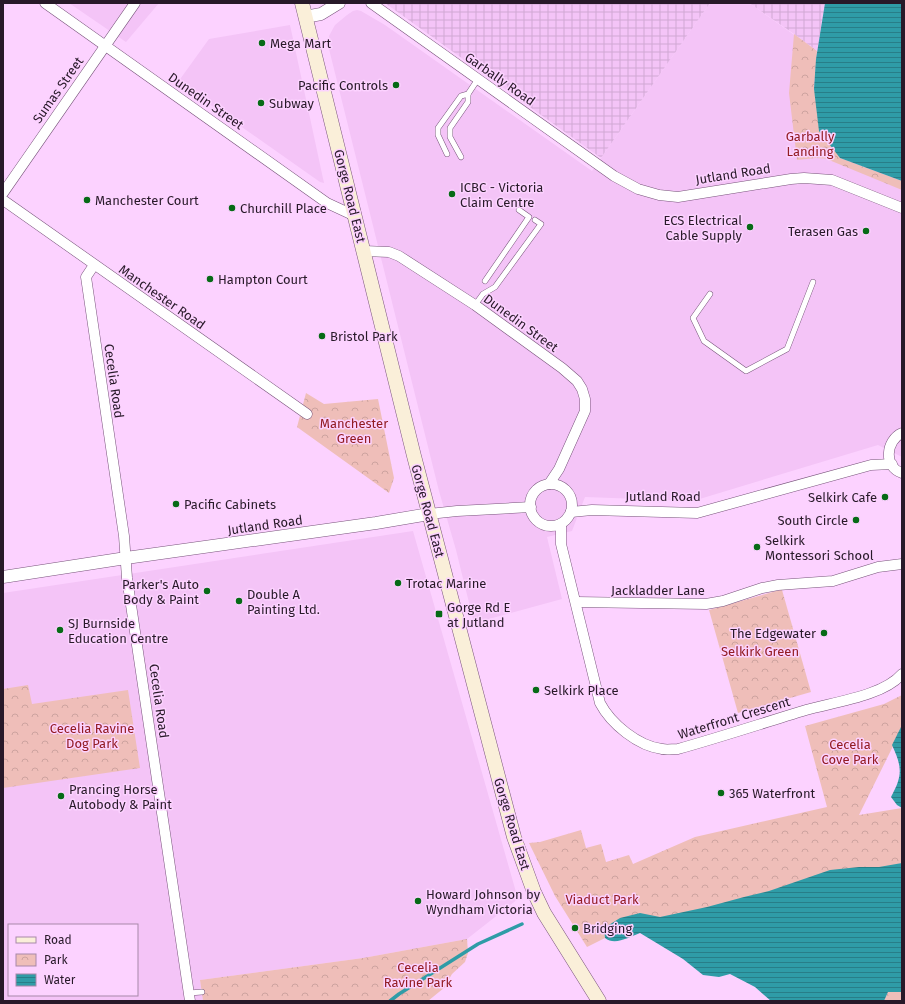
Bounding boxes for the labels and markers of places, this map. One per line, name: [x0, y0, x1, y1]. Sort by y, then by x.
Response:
place label: Mega Mart: [270, 36, 331, 51]
marker: Mega Mart: [257, 38, 267, 48]
place label: Pacific Controls: [298, 78, 388, 93]
marker: Pacific Controls: [391, 80, 401, 90]
place label: Subway: [269, 96, 314, 111]
marker: Subway: [256, 98, 266, 108]
place label: ICBC - Victoria Claim Centre: [460, 180, 543, 210]
marker: ICBC - Victoria Claim Centre: [447, 189, 457, 199]
place label: Manchester Court: [95, 193, 199, 208]
marker: Manchester Court: [82, 195, 92, 205]
place label: Churchill Place: [240, 201, 327, 216]
marker: Churchill Place: [227, 203, 237, 213]
place label: ECS Electrical Cable Supply: [663, 213, 743, 243]
marker: ECS Electrical Cable Supply: [745, 222, 755, 232]
place label: Terasen Gas: [788, 224, 858, 239]
marker: Terasen Gas: [861, 226, 871, 236]
place label: Hampton Court: [218, 272, 308, 287]
marker: Hampton Court: [205, 274, 215, 284]
place label: Bristol Park: [330, 329, 398, 344]
marker: Bristol Park: [317, 331, 327, 341]
place label: Selkirk Cafe: [808, 490, 877, 505]
marker: Selkirk Cafe: [880, 492, 890, 502]
place label: Pacific Cabinets: [184, 497, 276, 512]
marker: Pacific Cabinets: [171, 499, 181, 509]
place label: South Circle: [777, 513, 848, 528]
marker: South Circle: [851, 515, 861, 525]
place label: Selkirk Montessori School: [765, 533, 874, 563]
marker: Selkirk Montessori School: [752, 542, 762, 552]
place label: Trotac Marine: [406, 576, 486, 591]
place label: Parker's Auto Body & Paint: [122, 577, 199, 607]
marker: Trotac Marine: [393, 578, 403, 588]
marker: Parker's Auto Body & Paint: [202, 586, 212, 596]
place label: Double A Painting Ltd.: [247, 587, 320, 617]
marker: Double A Painting Ltd.: [234, 596, 244, 606]
place label: Gorge Rd E at Jutland: [447, 600, 511, 630]
marker: Gorge Rd E at Jutland: [434, 609, 444, 619]
place label: SJ Burnside Education Centre: [68, 616, 168, 646]
marker: SJ Burnside Education Centre: [55, 625, 65, 635]
place label: The Edgewater: [730, 626, 816, 641]
marker: The Edgewater: [819, 628, 829, 638]
place label: Selkirk Place: [544, 683, 619, 698]
marker: Selkirk Place: [531, 685, 541, 695]
place label: Prancing Horse Autobody & Paint: [69, 782, 172, 812]
place label: 365 Waterfront: [729, 786, 816, 801]
marker: 365 Waterfront: [716, 788, 726, 798]
marker: Prancing Horse Autobody & Paint: [56, 791, 66, 801]
place label: Howard Johnson by Wyndham Victoria: [426, 887, 541, 917]
marker: Howard Johnson by Wyndham Victoria: [413, 896, 423, 906]
place label: Bridging: [583, 921, 632, 936]
marker: Bridging: [570, 923, 580, 933]

